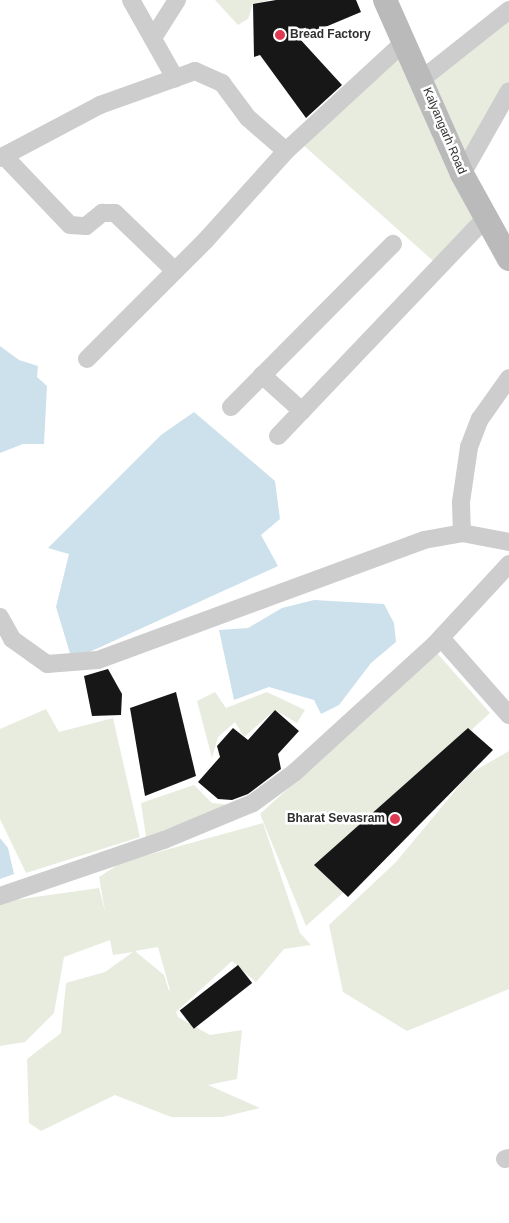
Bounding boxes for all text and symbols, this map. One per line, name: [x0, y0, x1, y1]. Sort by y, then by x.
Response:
place label: Bread Factory: [290, 28, 371, 42]
marker: Bread Factory: [274, 29, 286, 41]
street label: Kalyangarh Road: [419, 86, 469, 176]
place label: Bharat Sevasram: [287, 812, 385, 826]
marker: Bharat Sevasram: [389, 813, 401, 825]

